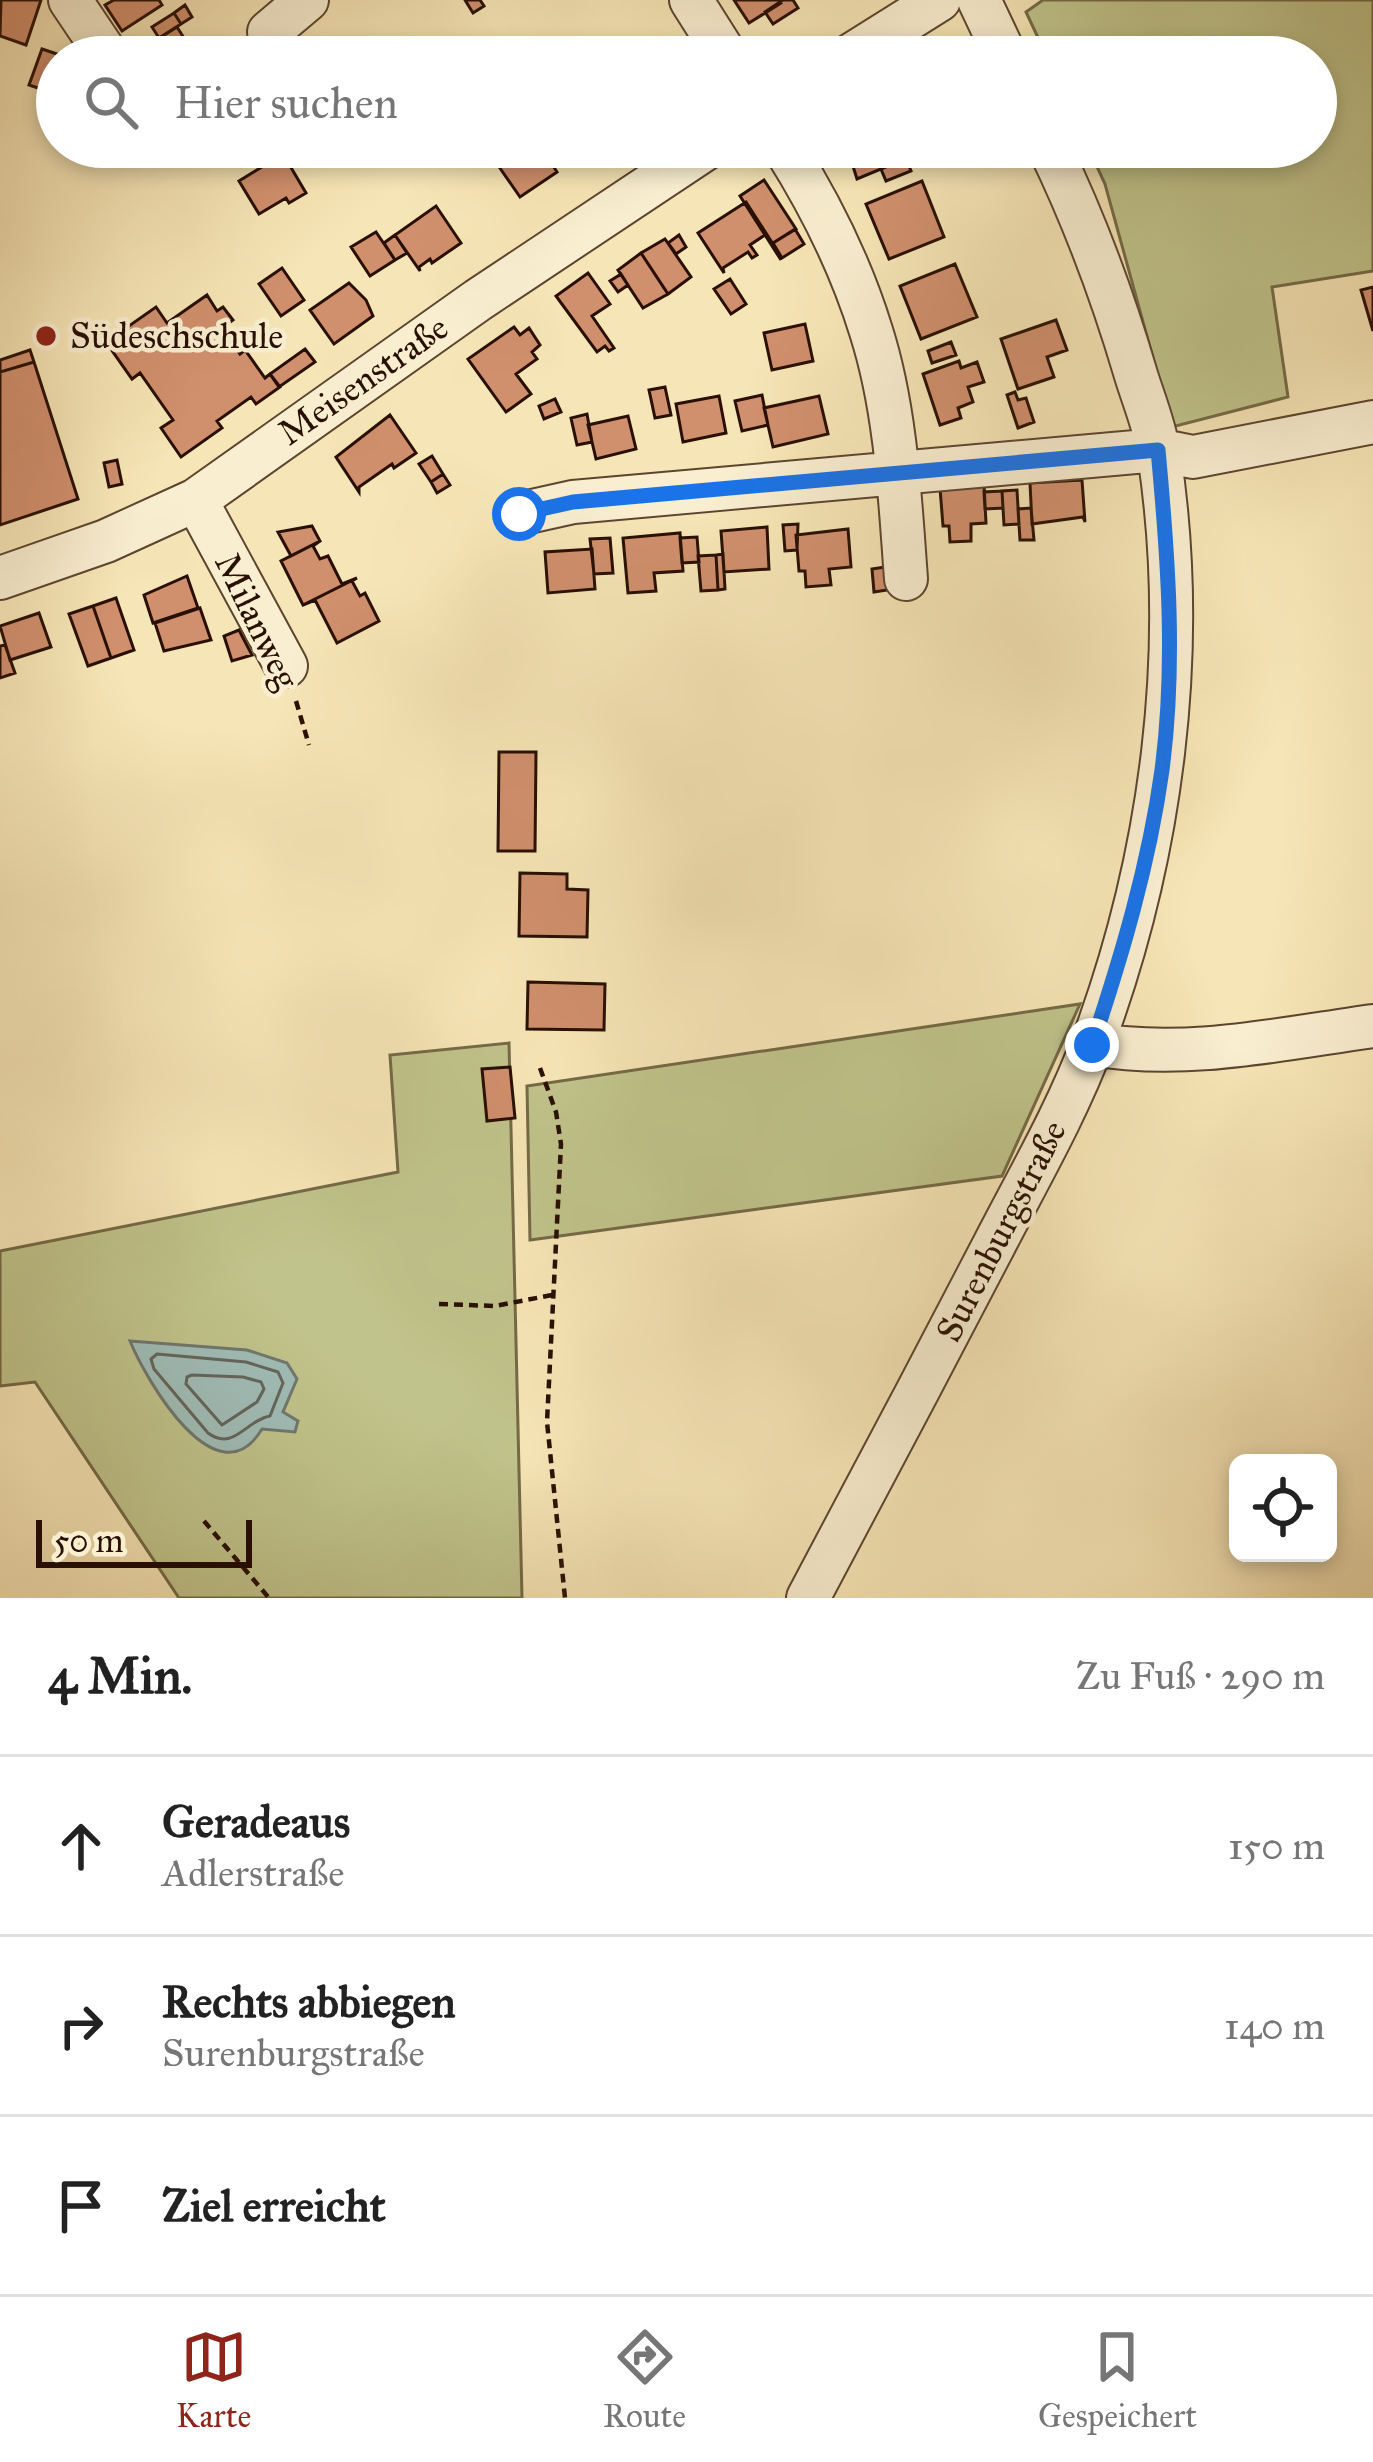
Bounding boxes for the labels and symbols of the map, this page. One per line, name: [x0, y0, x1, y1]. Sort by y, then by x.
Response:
street label: Meisenstraße: [269, 305, 457, 455]
place label: Südeschschule: [70, 314, 283, 358]
marker: Südeschschule: [33, 323, 59, 349]
route start: [492, 487, 546, 541]
street label: Milanweg: [205, 546, 309, 696]
route end: [1065, 1018, 1119, 1072]
street label: Surenburgstraße: [926, 1113, 1076, 1349]
scale bar: [36, 1514, 252, 1567]

